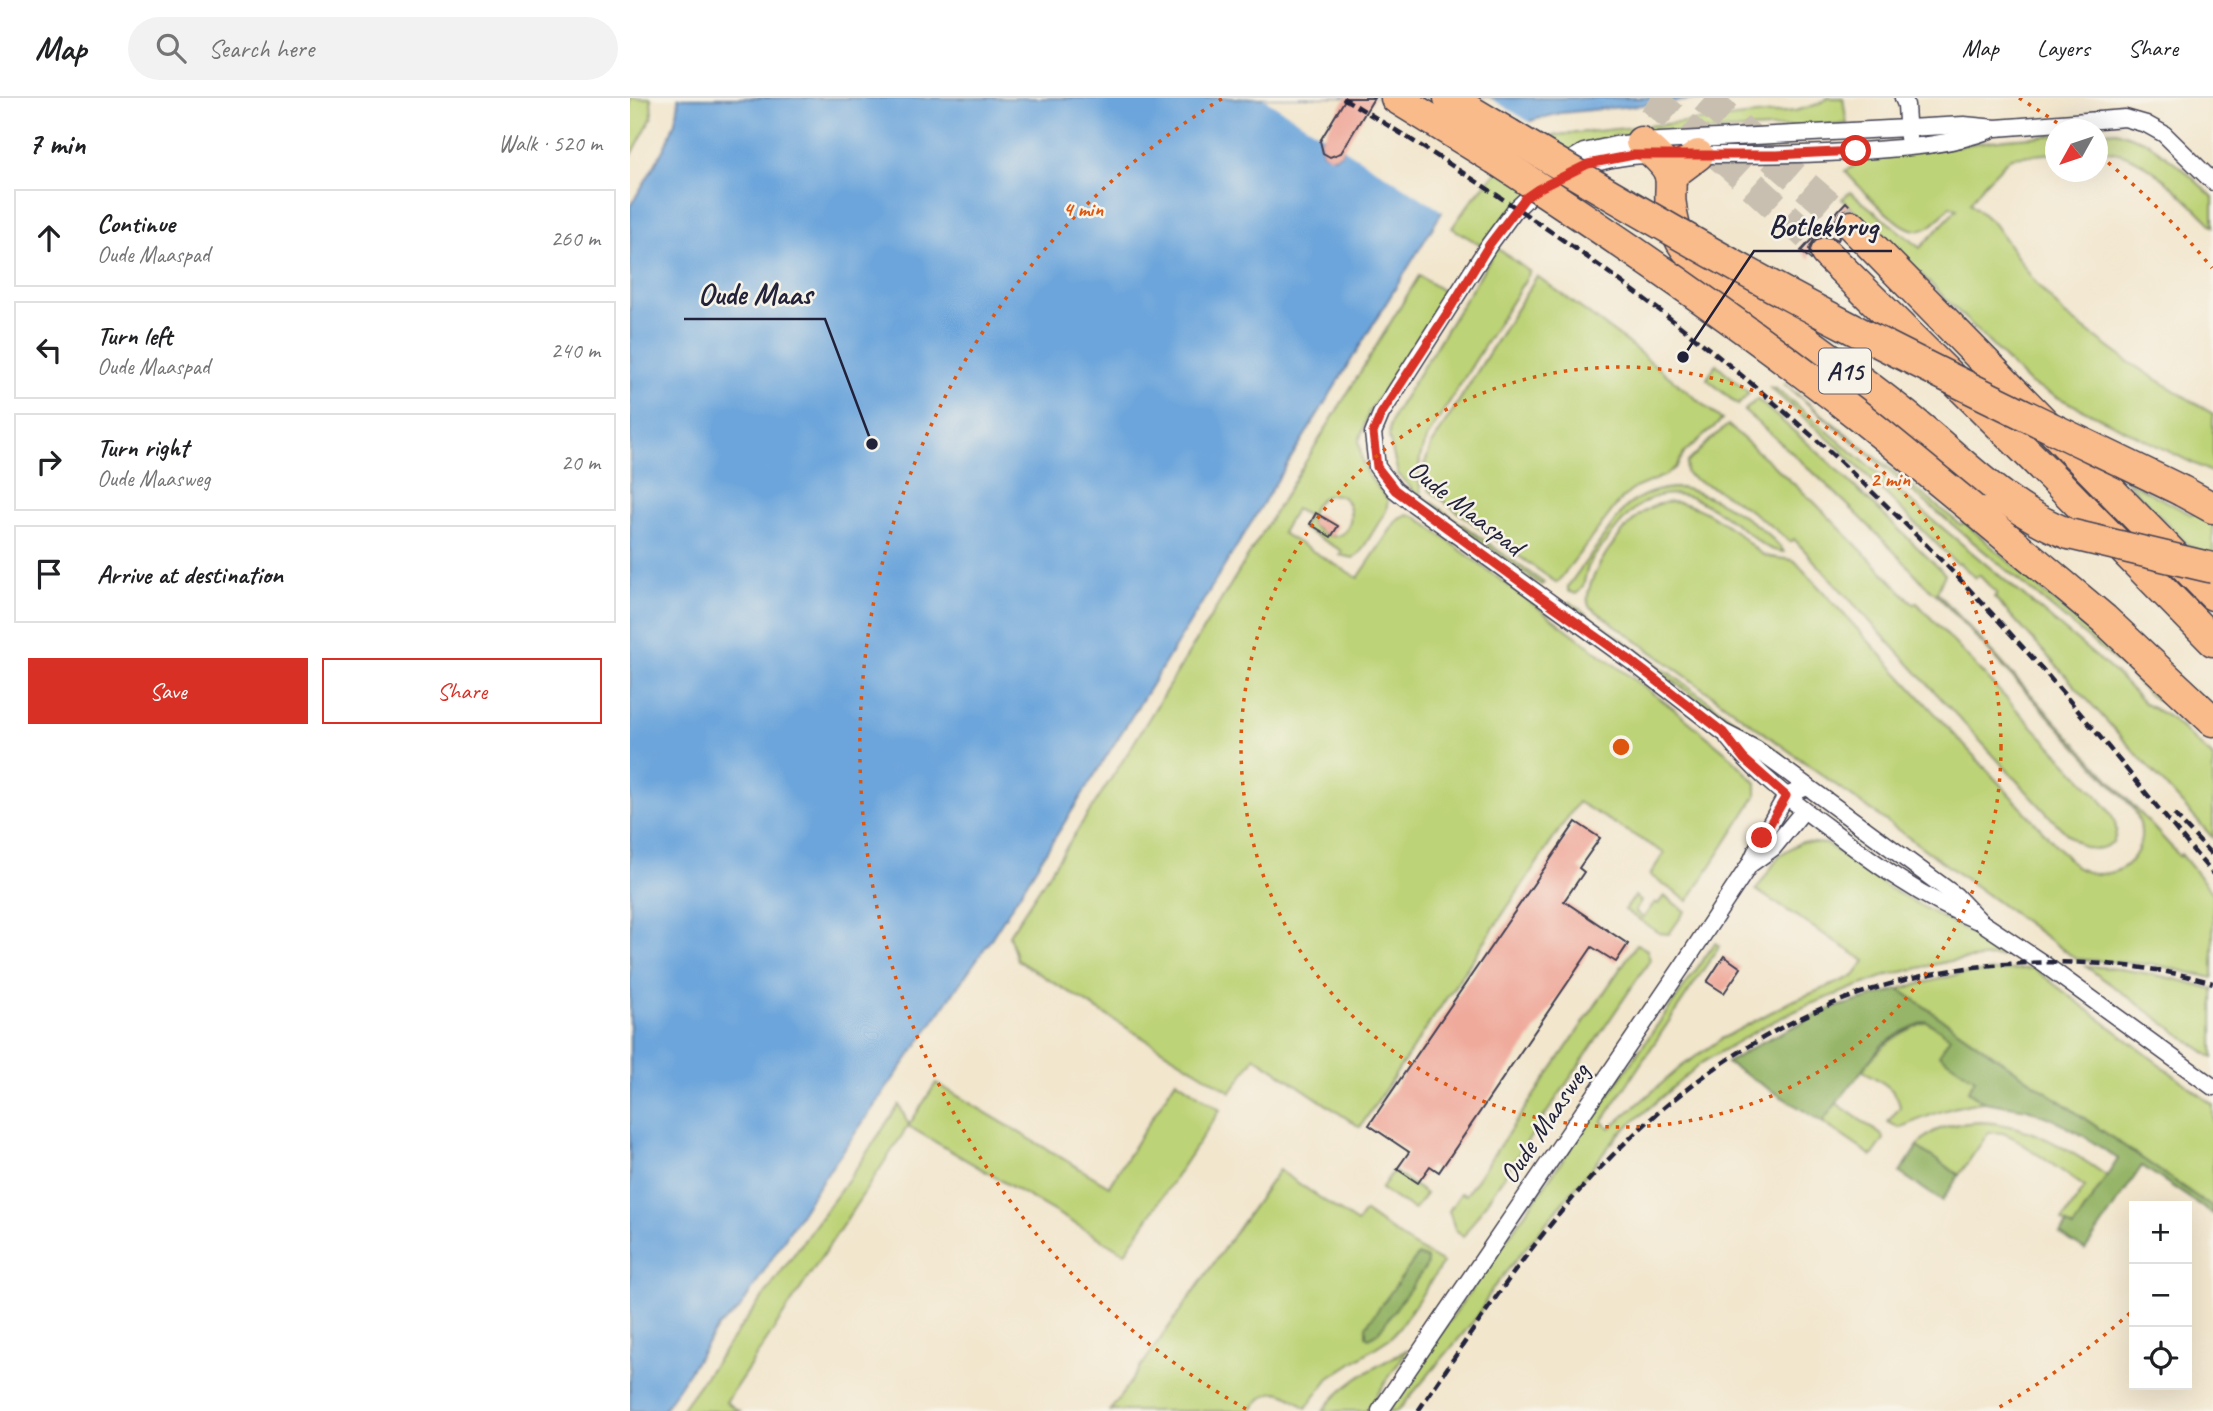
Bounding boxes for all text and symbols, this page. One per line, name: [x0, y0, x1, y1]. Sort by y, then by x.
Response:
search box: [128, 17, 618, 80]
text: Map: [35, 27, 86, 69]
icon: search: [152, 29, 190, 67]
text: Search here: [208, 32, 314, 65]
text: Map: [1962, 33, 1999, 63]
text: Layers: [2037, 33, 2090, 63]
text: Share: [2128, 33, 2178, 63]
north arrow: [2045, 119, 2108, 182]
text: 7 min: [28, 125, 85, 163]
text: Walk · 520 m: [498, 129, 602, 158]
route start: [1840, 135, 1871, 166]
text: 4 min: [1063, 196, 1103, 222]
callout: Botlekbrug: [1754, 200, 1892, 251]
text: Continue: [97, 207, 175, 240]
text: Botlekbrug: [1768, 207, 1880, 245]
icon: ahead: [30, 219, 68, 257]
text: 260 m: [551, 224, 600, 253]
text: Oude Maaspad: [97, 240, 210, 269]
callout: Oude Maas: [684, 268, 825, 319]
text: Oude Maas: [698, 275, 815, 313]
text: Turn left: [97, 319, 172, 352]
icon: left: [30, 331, 68, 369]
text: 240 m: [551, 336, 600, 365]
road number: A15: [1819, 348, 1871, 394]
text: Oude Maaspad: [97, 352, 210, 381]
text: Turn right: [97, 431, 188, 464]
icon: right: [30, 443, 68, 481]
text: 20 m: [561, 448, 600, 477]
street label: Oude Maaspad: [1401, 451, 1534, 566]
text: Oude Maasweg: [97, 464, 210, 493]
text: 2 min: [1870, 466, 1910, 492]
icon: arrive: [30, 555, 68, 593]
text: Arrive at destination: [97, 558, 283, 591]
button: Save: [28, 658, 308, 724]
button: Share: [322, 658, 602, 724]
centre of rings: [1609, 735, 1633, 759]
route end: [1746, 822, 1777, 853]
street label: Oude Maasweg: [1491, 1055, 1598, 1190]
map controls: [2129, 1201, 2192, 1390]
button: +: [2129, 1201, 2192, 1264]
button: −: [2129, 1264, 2192, 1327]
button: locate: [2129, 1327, 2192, 1390]

